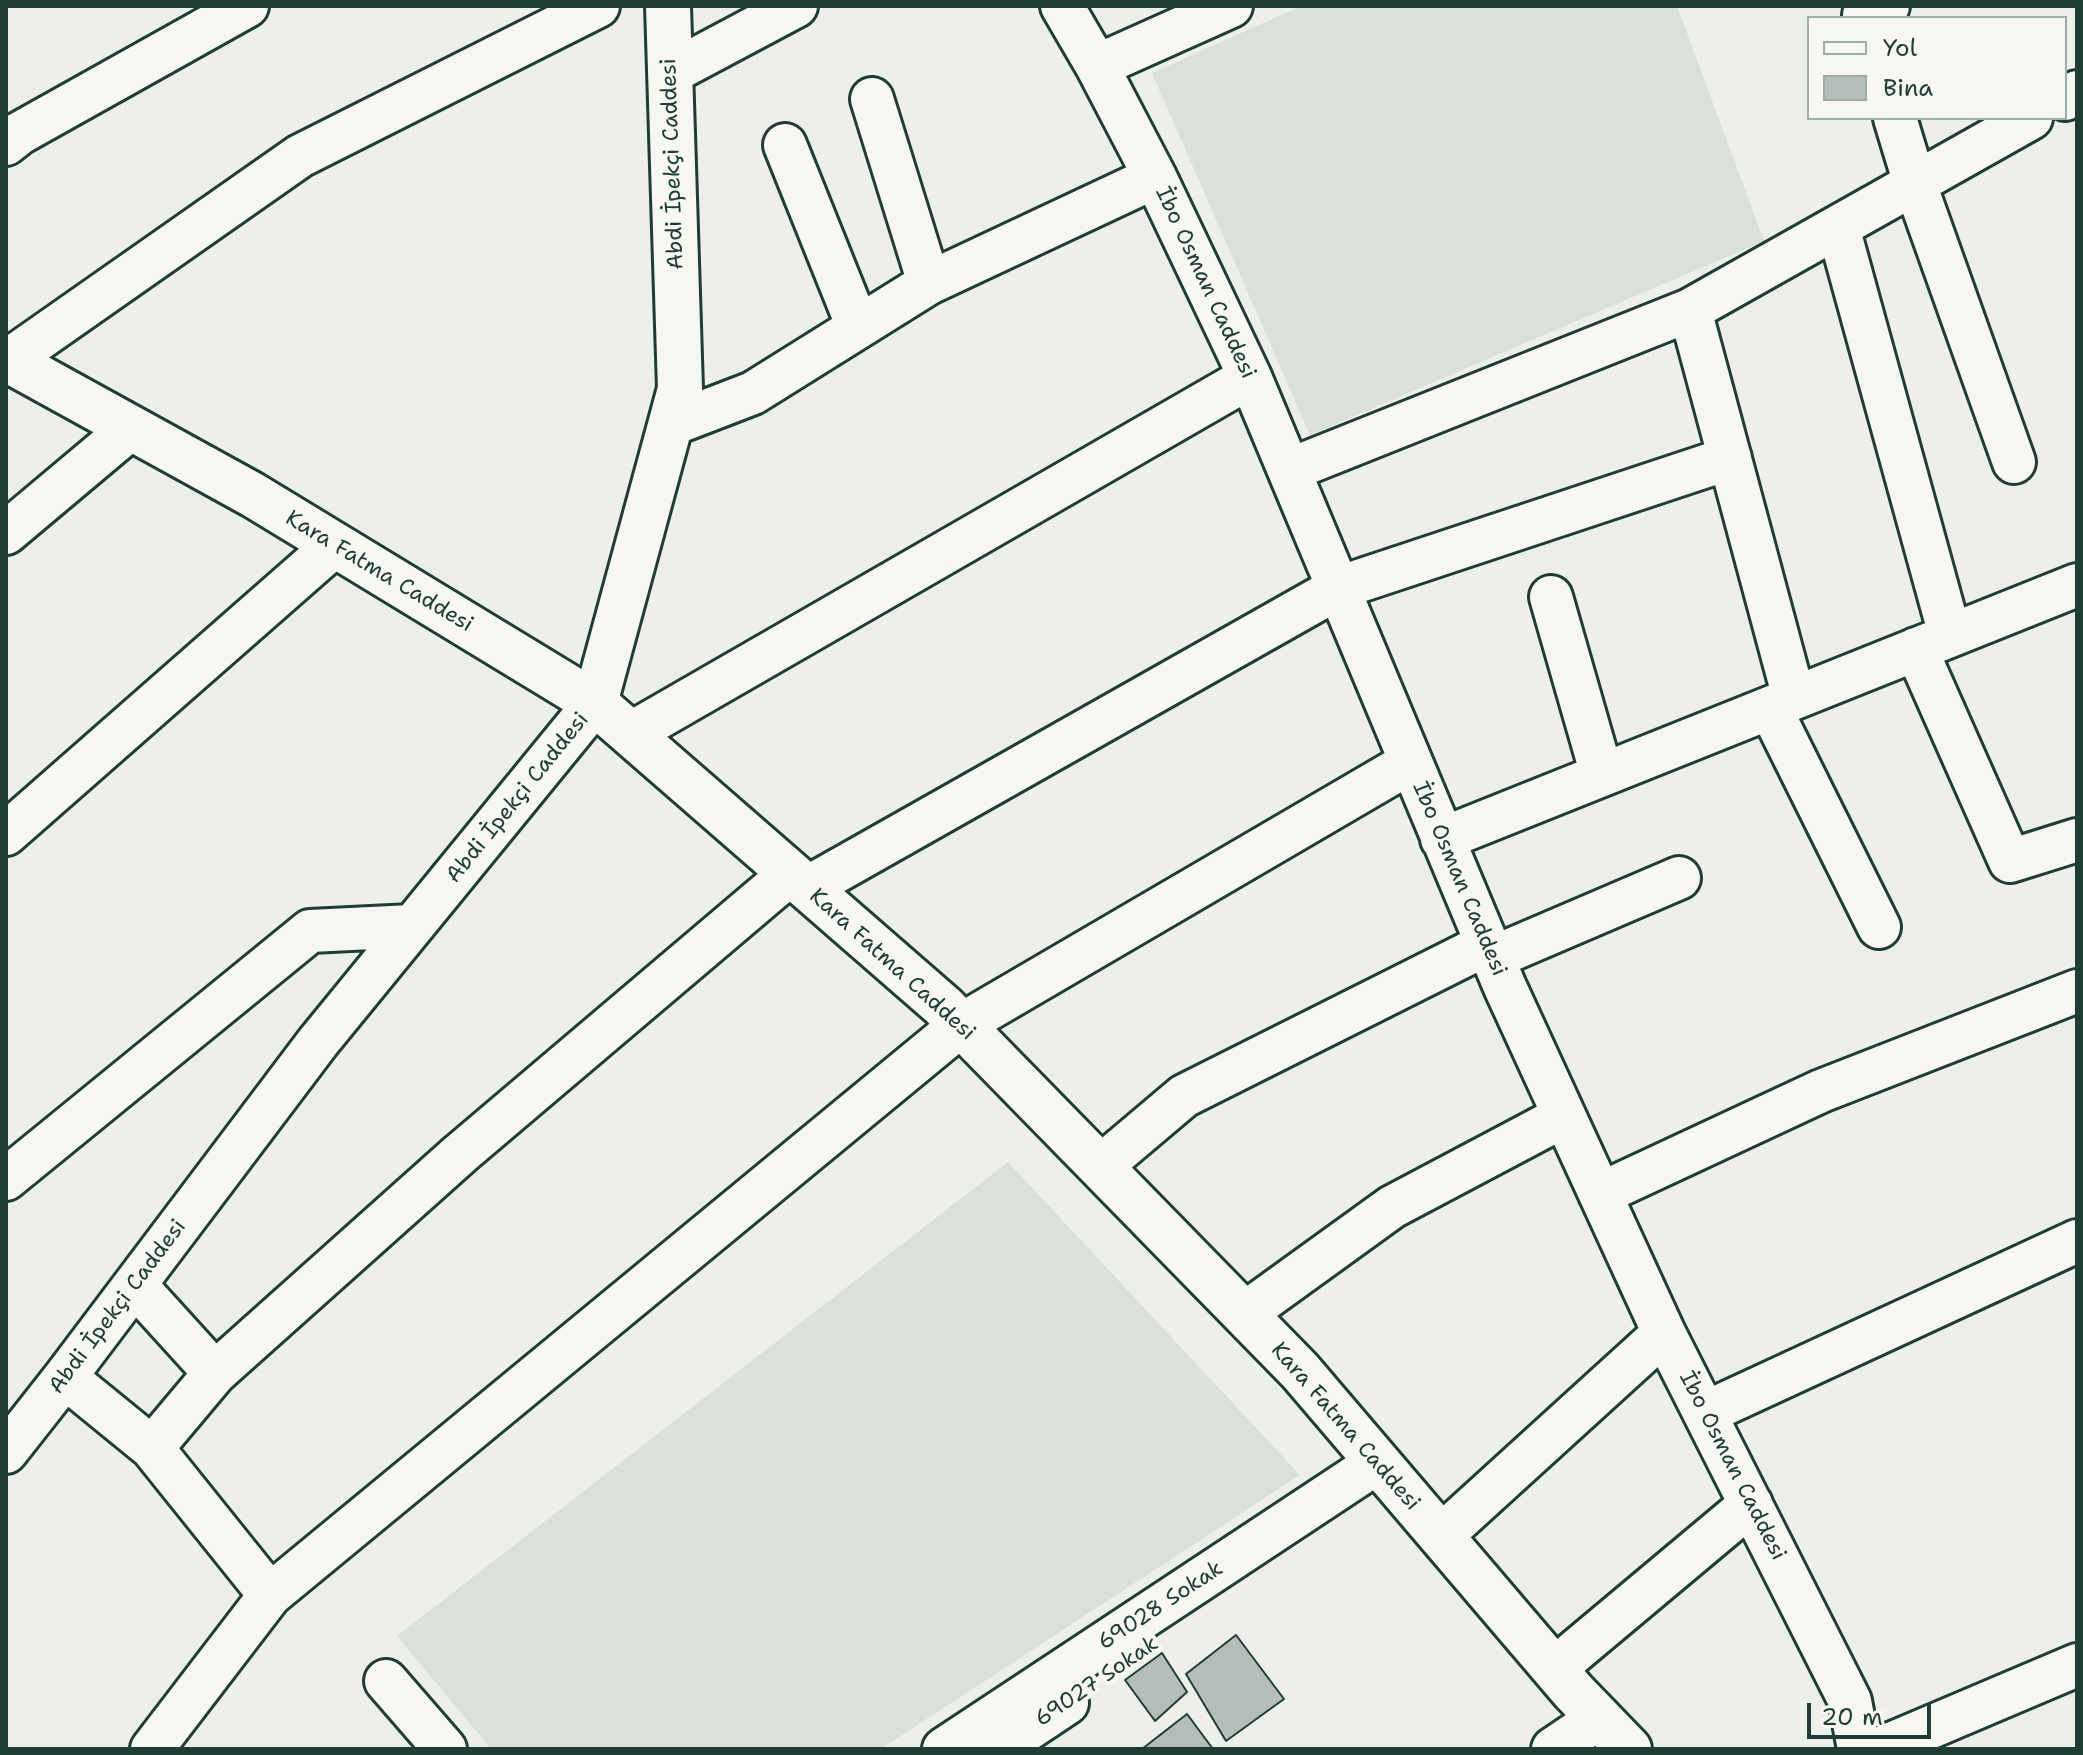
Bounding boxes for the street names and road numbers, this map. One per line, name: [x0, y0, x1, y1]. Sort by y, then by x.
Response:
street label: Abdi İpekçi Caddesi: [656, 58, 690, 270]
street label: İbo Osman Caddesi: [1149, 183, 1261, 383]
street label: Kara Fatma Caddesi: [280, 506, 478, 638]
street label: Abdi İpekçi Caddesi: [441, 707, 595, 889]
street label: İbo Osman Caddesi: [1406, 778, 1512, 980]
street label: Kara Fatma Caddesi: [804, 884, 980, 1046]
street label: Abdi İpekçi Caddesi: [44, 1215, 192, 1399]
street label: Kara Fatma Caddesi: [1265, 1338, 1425, 1516]
street label: İbo Osman Caddesi: [1673, 1367, 1791, 1565]
street label: 69028 Sokak: [1093, 1556, 1229, 1656]
street label: 69027 Sokak: [1030, 1631, 1164, 1733]

